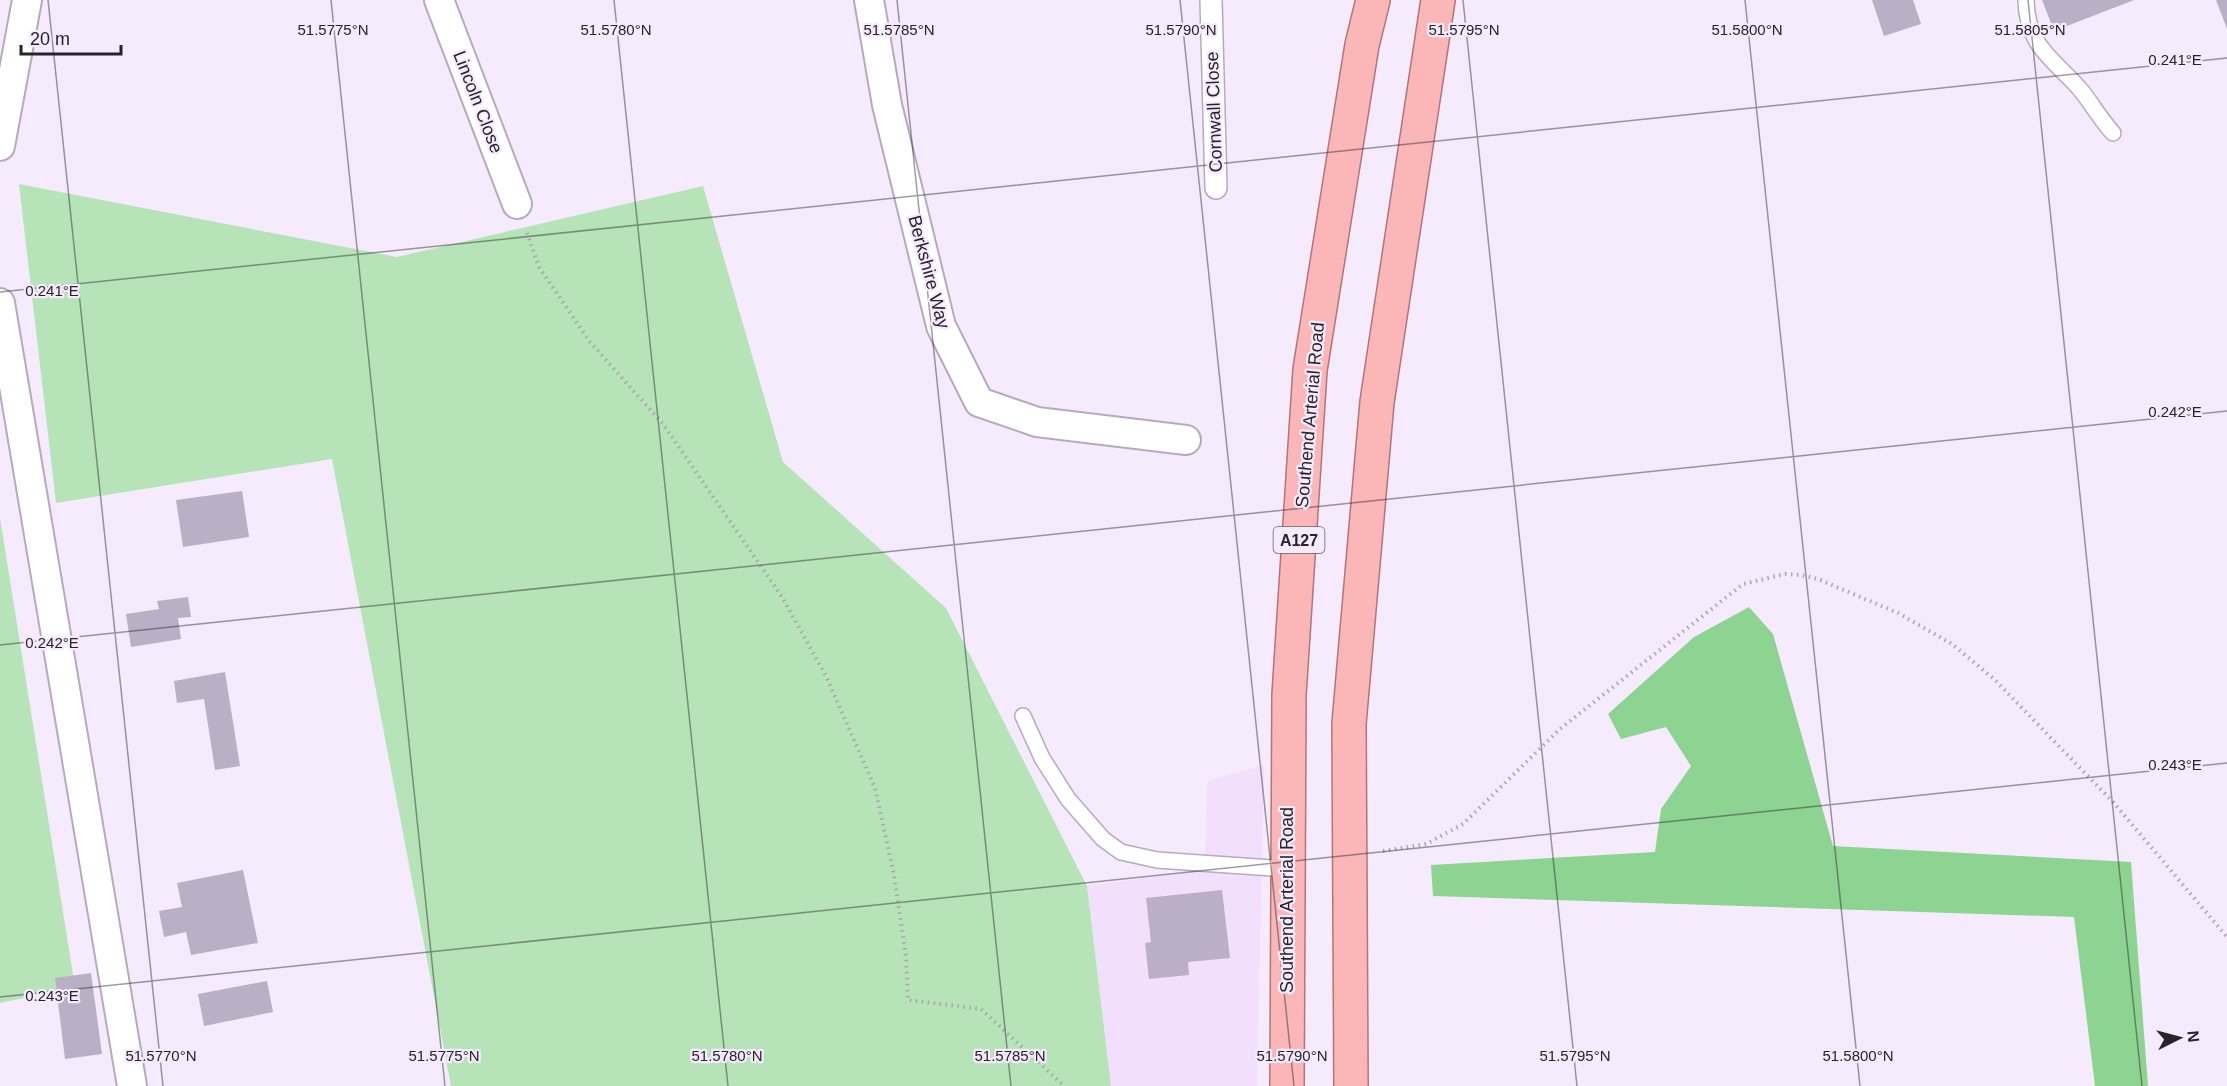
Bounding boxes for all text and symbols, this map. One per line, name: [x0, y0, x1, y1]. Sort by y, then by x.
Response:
scale bar: [21, 18, 122, 56]
text: 51.5775°N: [297, 21, 369, 38]
text: 51.5780°N: [580, 21, 652, 38]
text: 51.5785°N: [863, 21, 935, 38]
text: 51.5790°N: [1145, 21, 1217, 38]
text: 51.5795°N: [1428, 21, 1500, 38]
text: 51.5800°N: [1711, 21, 1783, 38]
text: 51.5805°N: [1994, 21, 2066, 38]
text: 20 m: [30, 29, 70, 49]
street label: Lincoln Close: [449, 48, 507, 156]
street label: Cornwall Close: [1202, 51, 1226, 173]
text: 0.241°E: [2148, 51, 2202, 68]
street label: Berkshire Way: [904, 213, 954, 331]
text: 0.241°E: [25, 282, 79, 299]
street label: Southend Arterial Road: [1292, 321, 1328, 509]
text: 0.242°E: [2148, 403, 2202, 420]
road number: A127: [1274, 527, 1324, 553]
text: 0.242°E: [25, 634, 79, 651]
text: 0.243°E: [2148, 756, 2202, 773]
street label: Southend Arterial Road: [1277, 807, 1297, 993]
text: 0.243°E: [25, 987, 79, 1004]
north arrow: [2149, 1008, 2209, 1068]
text: N: [2184, 1030, 2202, 1043]
text: 51.5770°N: [125, 1047, 197, 1064]
text: 51.5775°N: [408, 1047, 480, 1064]
text: 51.5780°N: [691, 1047, 763, 1064]
text: 51.5785°N: [974, 1047, 1046, 1064]
text: 51.5790°N: [1256, 1047, 1328, 1064]
text: 51.5795°N: [1539, 1047, 1611, 1064]
text: 51.5800°N: [1822, 1047, 1894, 1064]

